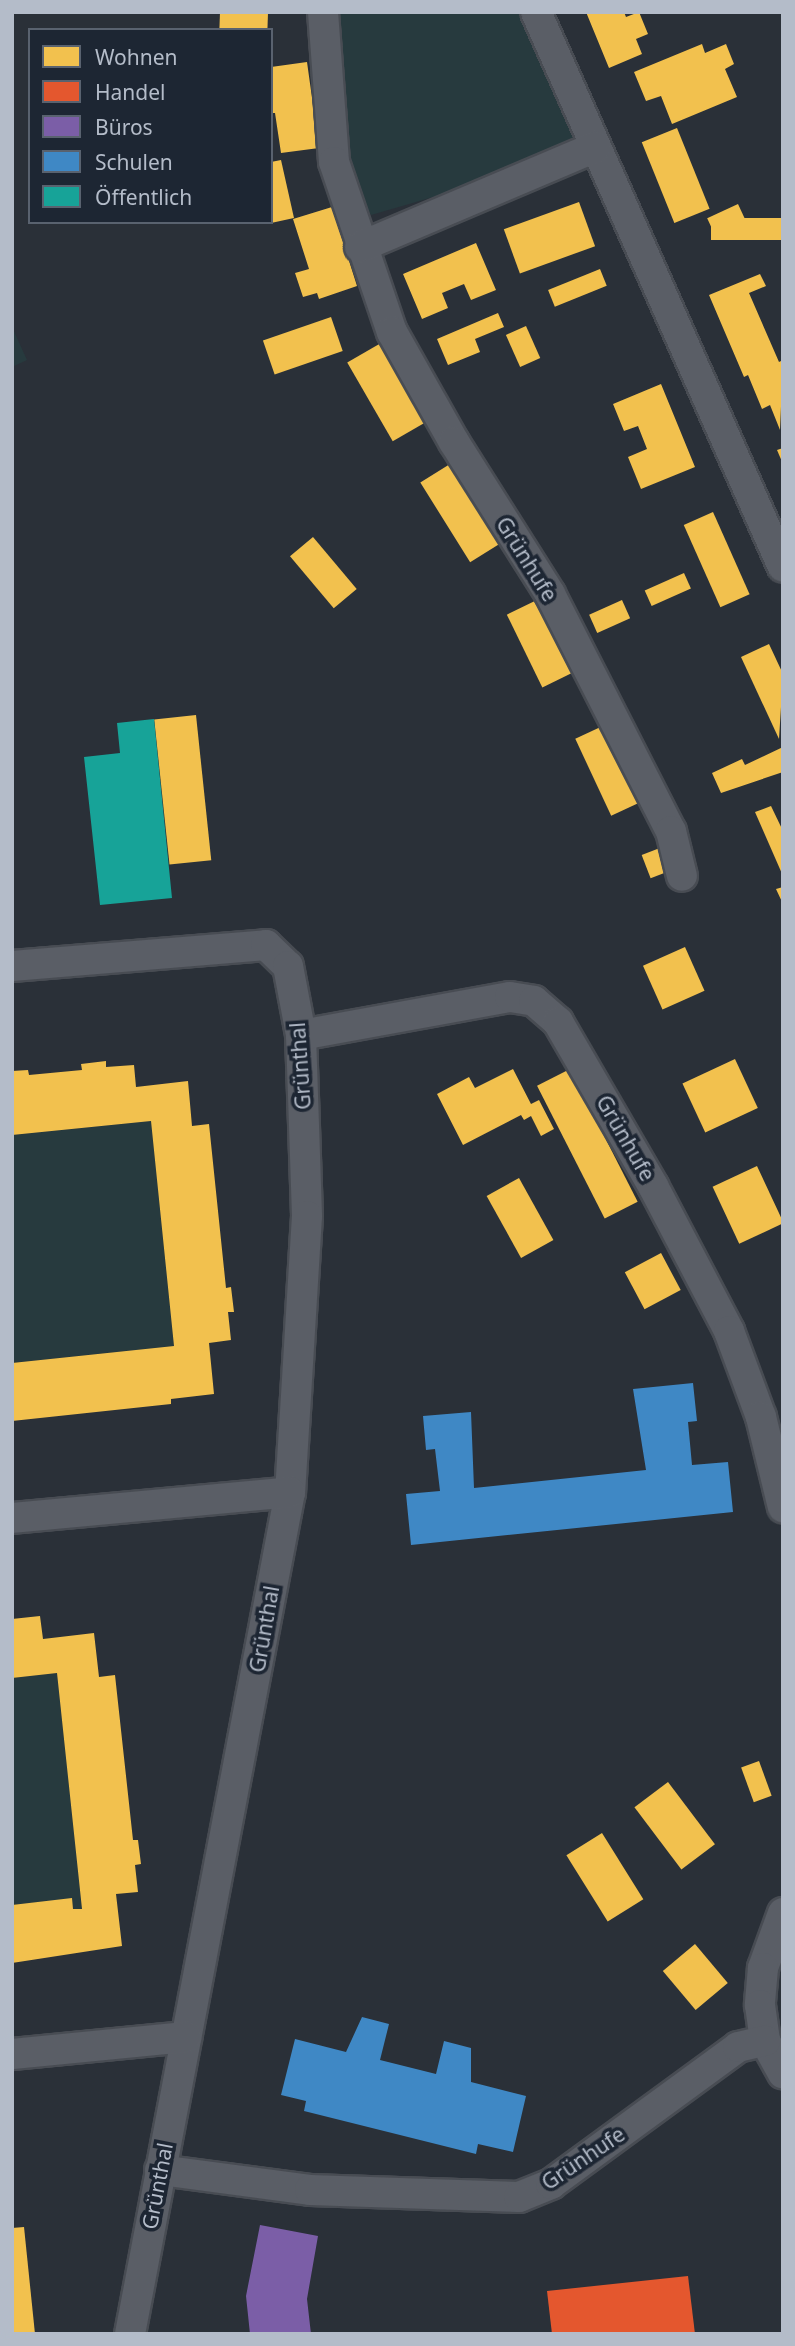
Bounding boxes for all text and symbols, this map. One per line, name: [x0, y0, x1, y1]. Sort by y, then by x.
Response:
legend: [28, 28, 273, 224]
text: Wohnen: [95, 43, 178, 71]
text: Handel: [95, 78, 166, 106]
text: Büros: [95, 113, 153, 141]
text: Schulen: [95, 148, 173, 176]
text: Öffentlich: [95, 183, 192, 211]
street label: Grünhufe: [491, 512, 563, 606]
street label: Grünthal: [284, 1021, 316, 1111]
street label: Grünhufe: [591, 1091, 661, 1185]
street label: Grünthal: [244, 1584, 284, 1674]
street label: Grünhufe: [537, 2121, 629, 2195]
street label: Grünthal: [136, 2141, 178, 2231]

